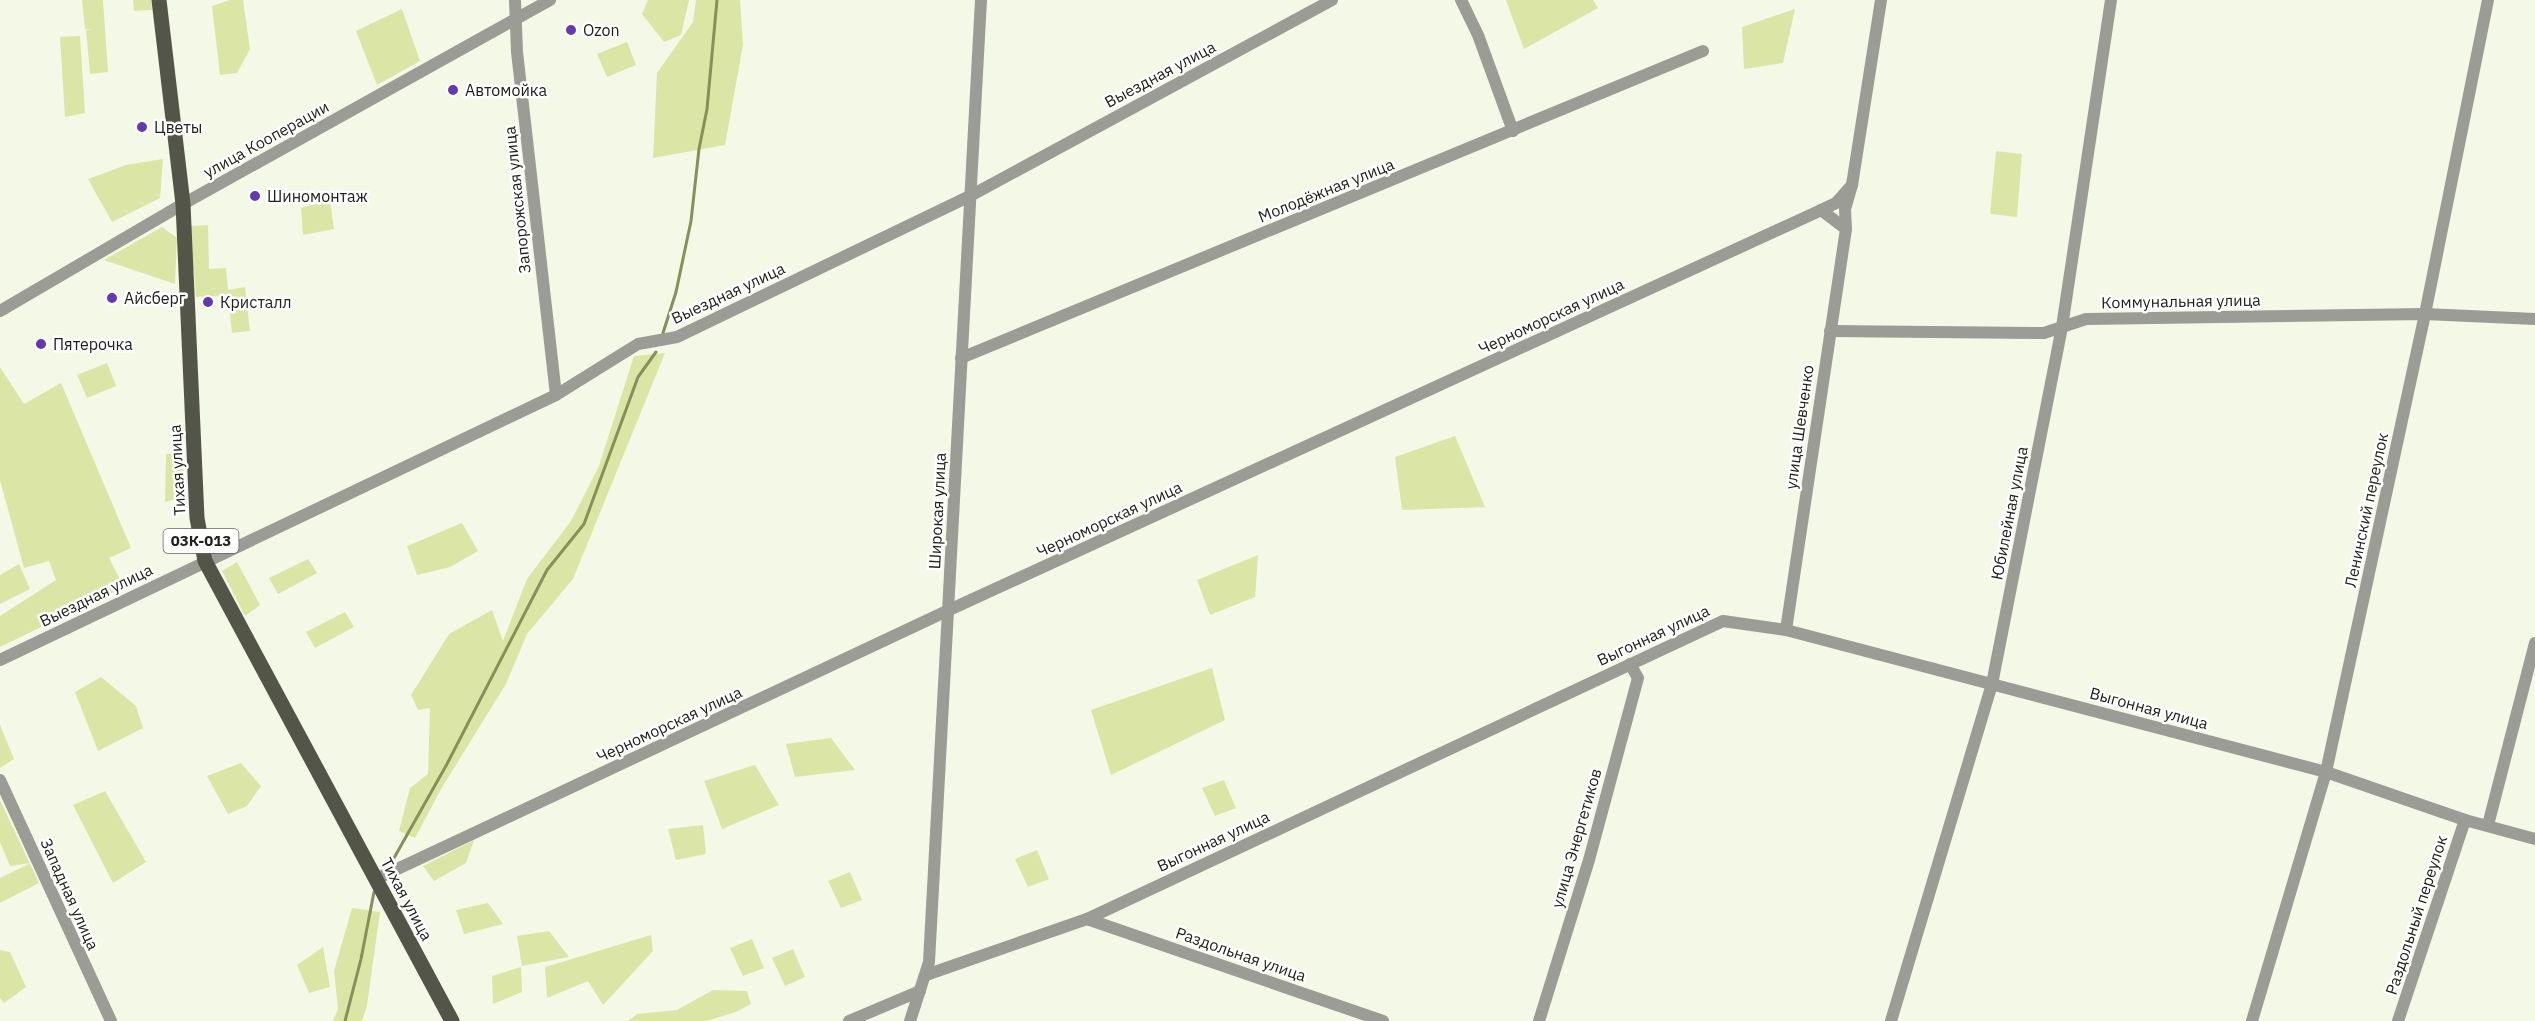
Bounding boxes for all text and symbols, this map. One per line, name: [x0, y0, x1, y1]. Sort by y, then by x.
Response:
place label: Ozon: [583, 20, 620, 40]
marker: Ozon: [564, 23, 578, 37]
street label: Выездная улица: [1101, 36, 1219, 112]
place label: Автомойка: [465, 80, 547, 100]
marker: Автомойка: [446, 83, 460, 97]
street label: улица Кооперации: [200, 96, 332, 182]
place label: Цветы: [154, 117, 202, 137]
marker: Цветы: [135, 120, 149, 134]
street label: Запорожская улица: [499, 125, 535, 275]
street label: Молодёжная улица: [1255, 153, 1397, 226]
place label: Шиномонтаж: [267, 186, 368, 206]
marker: Шиномонтаж: [248, 189, 262, 203]
street label: Выездная улица: [668, 258, 788, 328]
street label: Черноморская улица: [1475, 273, 1627, 358]
place label: Айсберг: [124, 288, 186, 308]
street label: Коммунальная улица: [2101, 290, 2261, 312]
marker: Айсберг: [105, 291, 119, 305]
place label: Кристалл: [220, 292, 292, 312]
marker: Кристалл: [201, 295, 215, 309]
place label: Пятерочка: [53, 334, 133, 354]
marker: Пятерочка: [34, 337, 48, 351]
street label: улица Шевченко: [1780, 364, 1818, 490]
street label: Тихая улица: [165, 424, 189, 516]
street label: Ленинский переулок: [2340, 431, 2392, 589]
street label: Юбилейная улица: [1986, 444, 2032, 581]
street label: Широкая улица: [924, 452, 950, 570]
street label: Черноморская улица: [1033, 476, 1185, 561]
road number: 03К-013: [164, 529, 238, 553]
street label: Выездная улица: [36, 559, 156, 631]
street label: Выгонная улица: [1594, 600, 1713, 670]
street label: Черноморская улица: [593, 681, 745, 766]
street label: Выгонная улица: [2088, 683, 2211, 734]
street label: улица Энергетиков: [1547, 766, 1605, 910]
street label: Выгонная улица: [1154, 806, 1273, 876]
street label: Раздольный переулок: [2381, 833, 2451, 997]
street label: Западная улица: [36, 835, 104, 953]
street label: Тихая улица: [377, 854, 437, 944]
street label: Раздольная улица: [1173, 922, 1309, 986]

